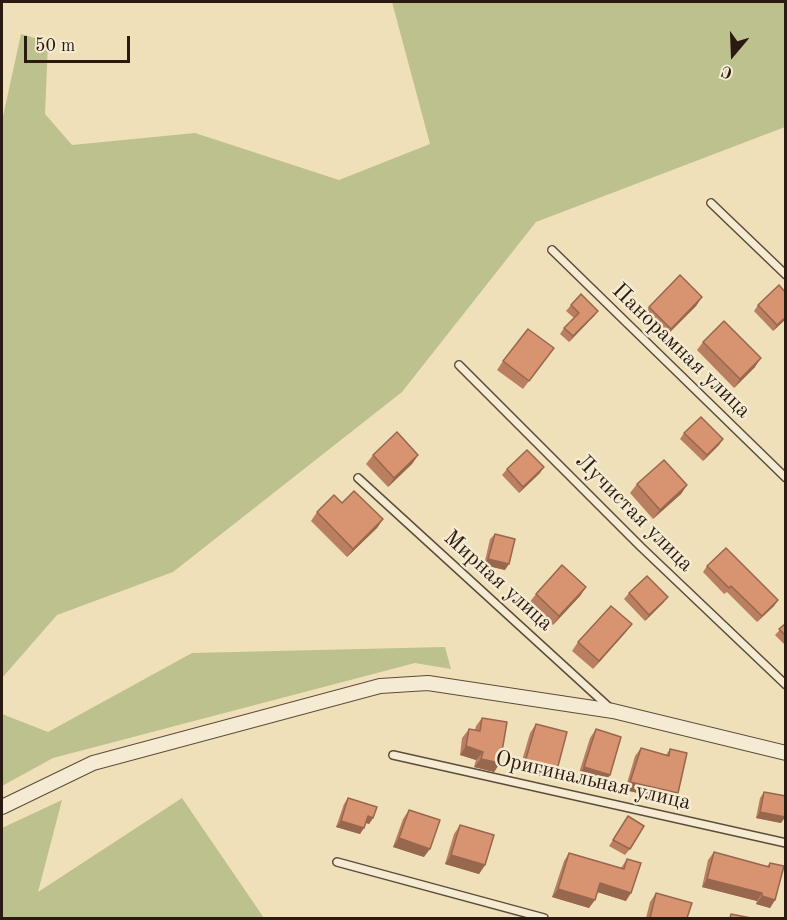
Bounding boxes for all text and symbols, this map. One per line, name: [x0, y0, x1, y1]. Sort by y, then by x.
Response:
scale bar: [27, 24, 134, 62]
north arrow: [703, 24, 763, 84]
text: 50 m: [35, 37, 75, 55]
text: С: [720, 62, 735, 80]
street label: Панорамная улица: [606, 278, 756, 424]
street label: Лучистая улица: [569, 448, 699, 578]
street label: Мирная улица: [438, 525, 558, 637]
street label: Оригинальная улица: [493, 746, 693, 816]

